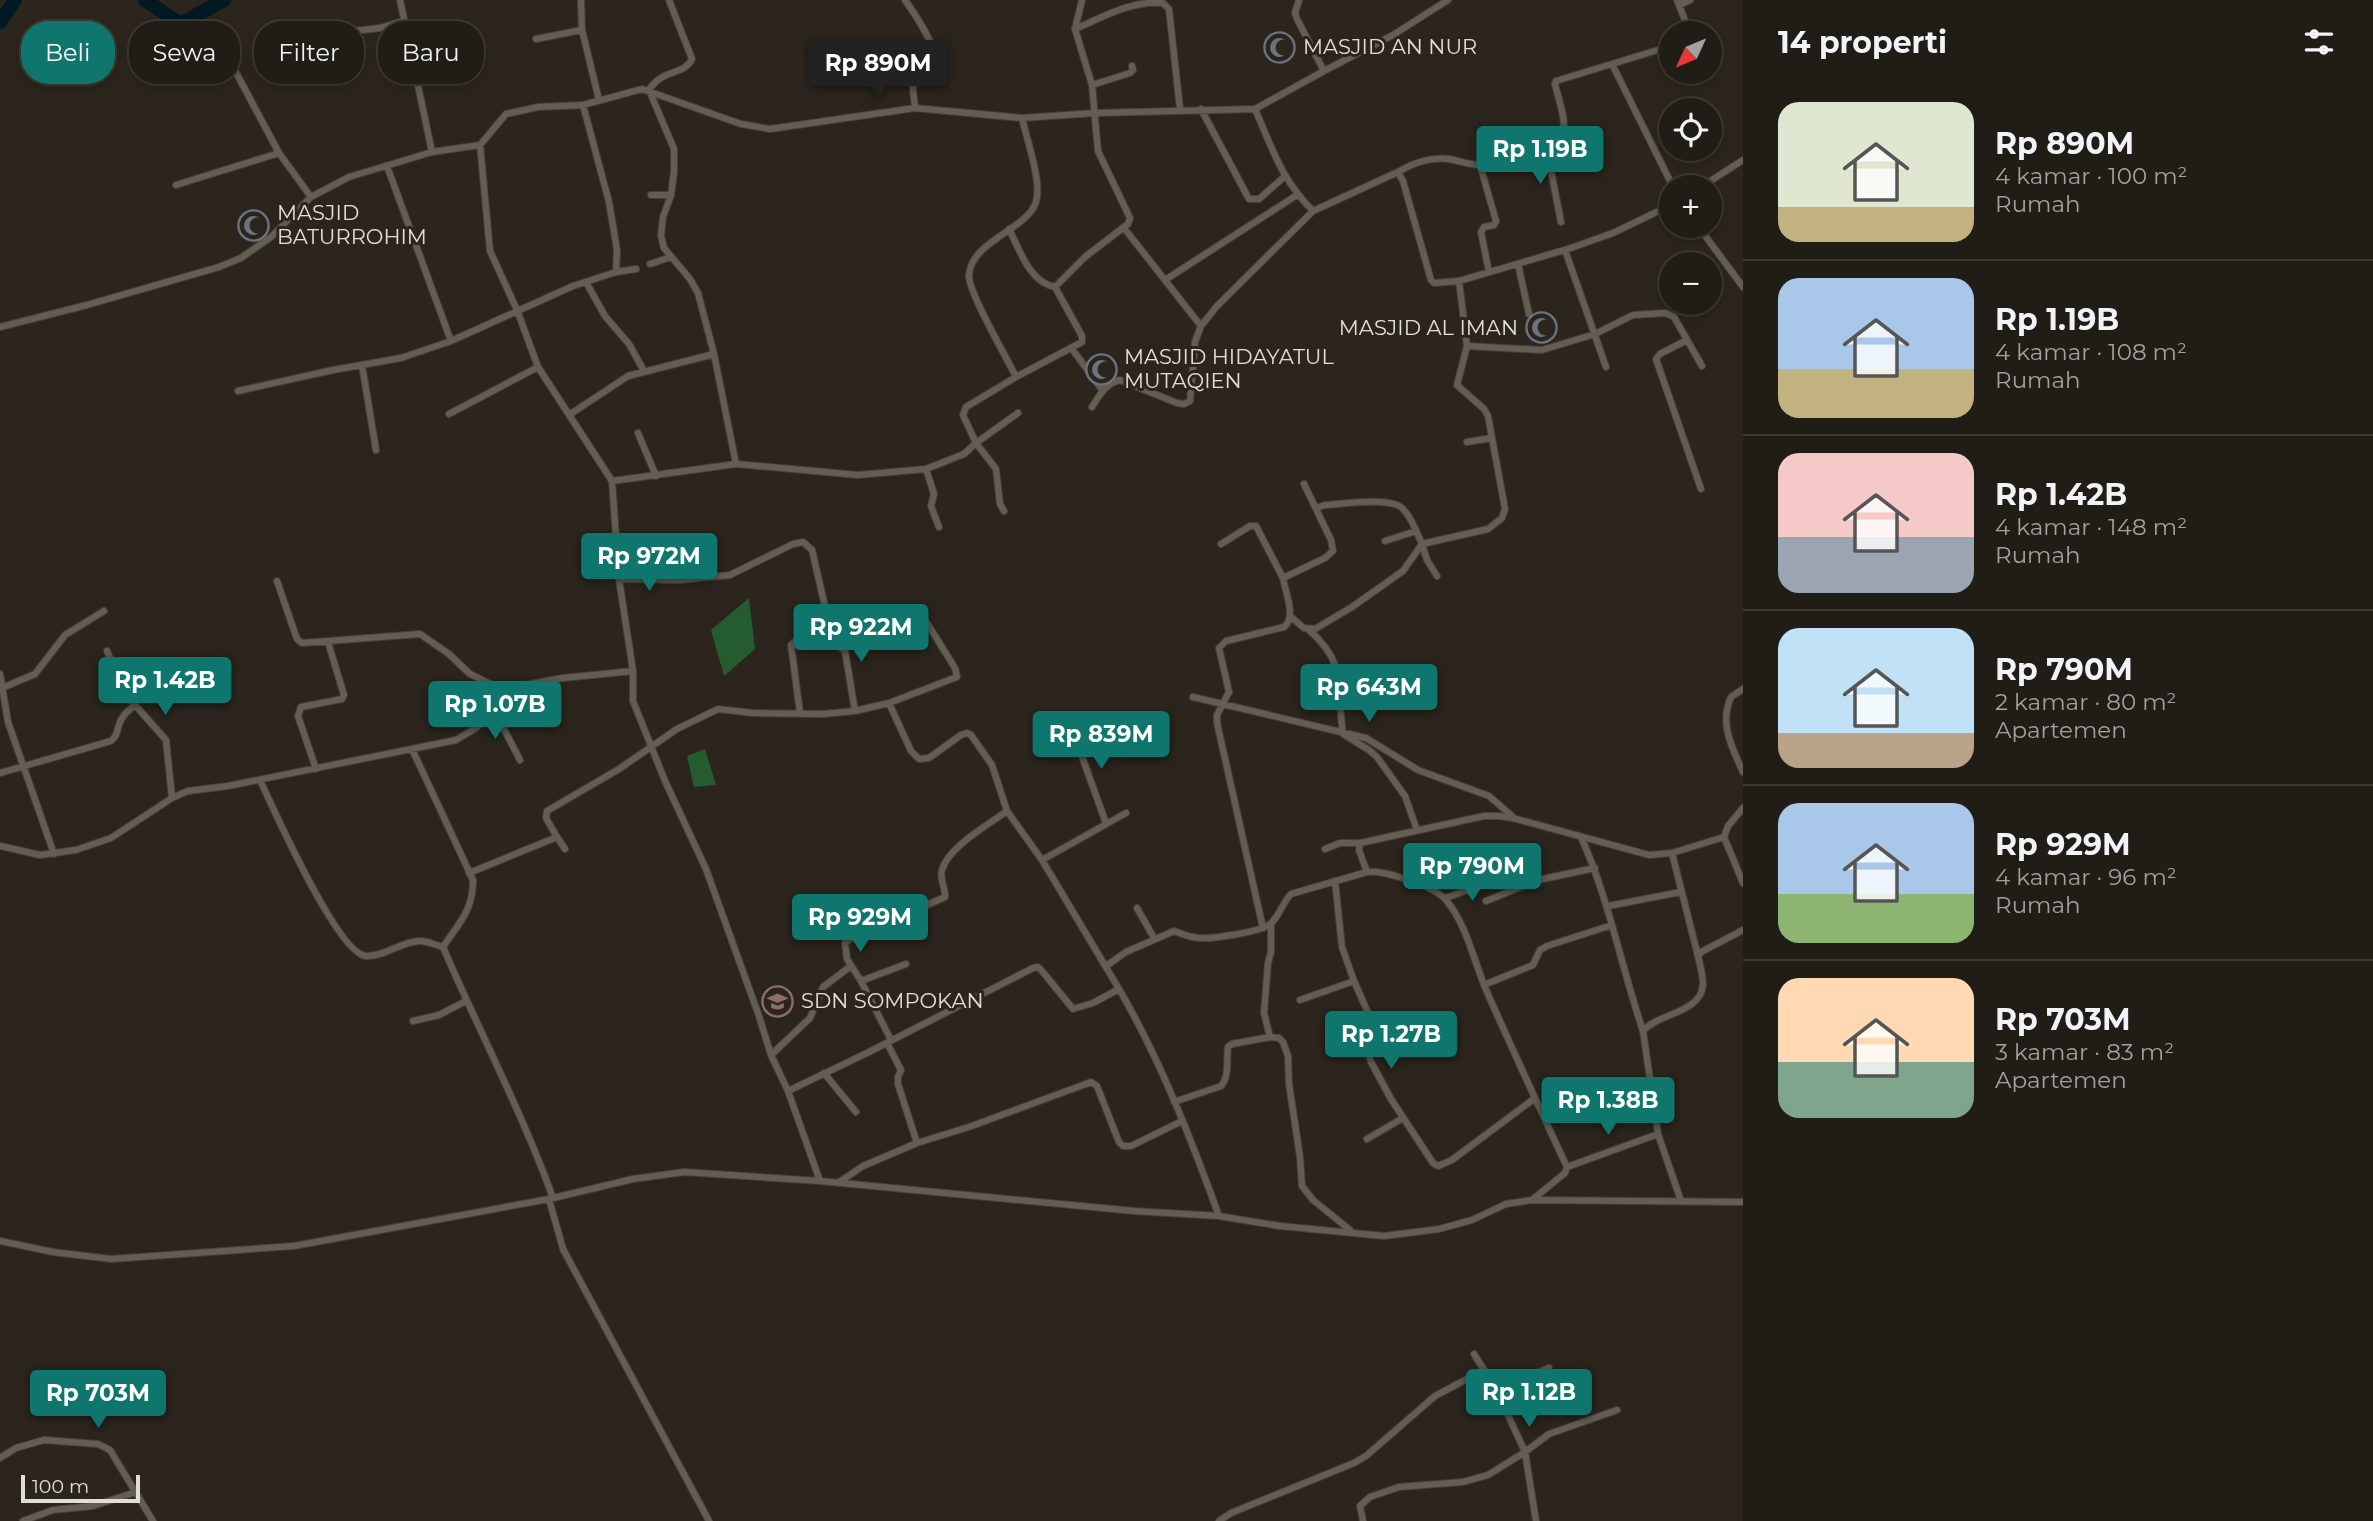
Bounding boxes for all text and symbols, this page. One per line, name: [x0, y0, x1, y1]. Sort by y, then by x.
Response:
chip: Beli: [21, 21, 115, 84]
chip: Sewa: [129, 21, 240, 84]
chip: Filter: [254, 21, 364, 84]
chip: Baru: [378, 21, 484, 84]
north arrow: [1659, 21, 1722, 84]
map controls: [1659, 21, 1722, 315]
icon: filters: [2300, 23, 2338, 61]
text: 14 properti: [1778, 24, 1947, 61]
mosque icon: MASJID AN NUR: [1263, 30, 1297, 64]
place label: MASJID AN NUR: [1303, 34, 1477, 59]
pin: Rp 890M: [813, 41, 943, 100]
text: Rp 890M: [825, 49, 931, 77]
button: locate: [1659, 98, 1722, 161]
text: Rp 890M: [1995, 125, 2134, 162]
pin: Rp 1.19B: [1468, 127, 1612, 186]
icon: home: [1834, 130, 1918, 214]
text: Rp 1.19B: [1492, 135, 1588, 163]
text: 4 kamar · 100 m²: [1995, 162, 2187, 190]
button: +: [1659, 175, 1722, 238]
text: Rumah: [1995, 190, 2081, 218]
place label: MASJID BATURROHIM: [277, 200, 427, 249]
mosque icon: MASJID BATURROHIM: [237, 208, 271, 242]
button: −: [1659, 252, 1722, 315]
text: Rp 1.19B: [1995, 301, 2119, 338]
icon: home: [1834, 306, 1918, 390]
mosque icon: MASJID AL IMAN: [1524, 311, 1558, 345]
place label: MASJID AL IMAN: [1339, 315, 1518, 340]
text: 4 kamar · 108 m²: [1995, 338, 2187, 366]
place label: MASJID HIDAYATUL MUTAQIEN: [1124, 344, 1334, 393]
mosque icon: MASJID HIDAYATUL MUTAQIEN: [1084, 352, 1118, 386]
text: Rumah: [1995, 366, 2081, 394]
text: Rp 1.42B: [1995, 476, 2127, 513]
icon: home: [1834, 481, 1918, 565]
text: 4 kamar · 148 m²: [1995, 513, 2187, 541]
pin: Rp 972M: [584, 534, 714, 593]
text: Rumah: [1995, 541, 2081, 569]
text: Rp 972M: [597, 542, 701, 570]
pin: Rp 922M: [796, 604, 926, 664]
text: Rp 922M: [810, 613, 912, 641]
text: Rp 790M: [1995, 651, 2133, 688]
icon: home: [1834, 656, 1918, 740]
pin: Rp 1.42B: [93, 658, 237, 717]
pin: Rp 643M: [1304, 664, 1434, 724]
text: Rp 1.42B: [114, 666, 216, 694]
text: Rp 643M: [1316, 673, 1422, 701]
pin: Rp 1.07B: [423, 682, 567, 741]
text: 2 kamar · 80 m²: [1995, 688, 2176, 716]
text: Rp 1.07B: [444, 690, 546, 718]
pin: Rp 839M: [1036, 712, 1166, 771]
text: Apartemen: [1995, 716, 2127, 744]
text: Rp 839M: [1049, 720, 1153, 748]
text: Rp 929M: [1995, 826, 2131, 863]
icon: home: [1834, 831, 1918, 915]
pin: Rp 790M: [1407, 844, 1537, 903]
text: Rp 790M: [1419, 852, 1525, 880]
text: 4 kamar · 96 m²: [1995, 863, 2177, 891]
text: Rumah: [1995, 891, 2081, 919]
pin: Rp 929M: [795, 894, 925, 954]
text: Rp 929M: [808, 903, 912, 931]
school or university icon: SDN SOMPOKAN: [761, 984, 795, 1018]
place label: SDN SOMPOKAN: [801, 988, 984, 1013]
text: Rp 703M: [1995, 1001, 2131, 1038]
icon: home: [1834, 1006, 1918, 1090]
pin: Rp 1.27B: [1319, 1012, 1463, 1071]
text: Rp 1.27B: [1341, 1020, 1441, 1048]
text: 3 kamar · 83 m²: [1995, 1038, 2174, 1066]
text: Apartemen: [1995, 1066, 2127, 1094]
pin: Rp 1.38B: [1536, 1078, 1680, 1137]
text: Rp 1.38B: [1558, 1086, 1658, 1114]
pin: Rp 703M: [33, 1370, 163, 1430]
pin: Rp 1.12B: [1457, 1370, 1601, 1429]
text: Rp 1.12B: [1482, 1378, 1576, 1406]
text: Rp 703M: [46, 1379, 150, 1407]
scale bar: [21, 1472, 140, 1504]
text: 100 m: [32, 1475, 89, 1498]

